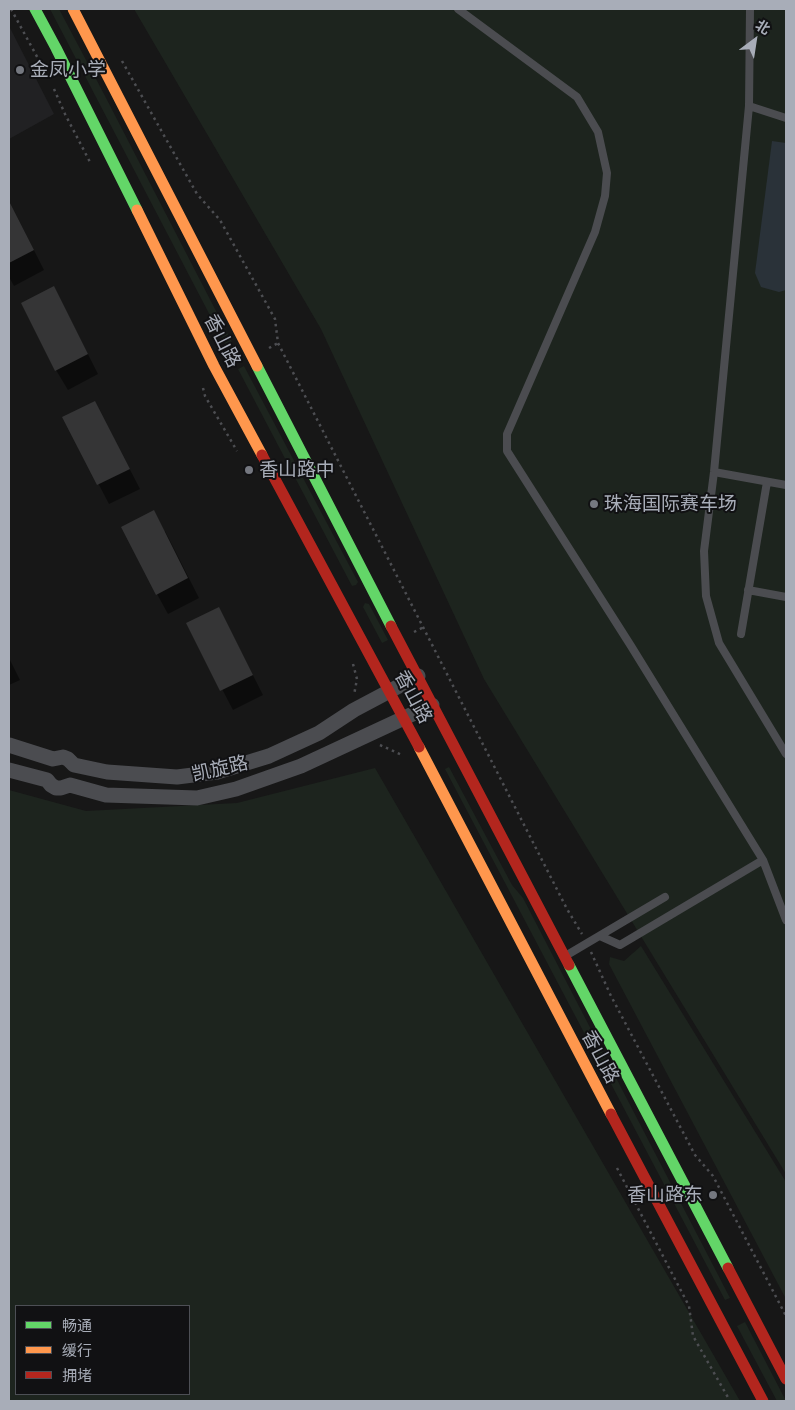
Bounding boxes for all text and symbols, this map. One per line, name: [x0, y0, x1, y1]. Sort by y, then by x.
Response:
north arrow: [730, 15, 780, 65]
text: 北: [752, 16, 773, 38]
place label: 金凤小学: [30, 59, 106, 81]
marker: 金凤小学: [14, 64, 26, 76]
street label: 香山路: [199, 310, 245, 372]
place label: 香山路中: [259, 459, 335, 481]
marker: 香山路中: [243, 464, 255, 476]
place label: 珠海国际赛车场: [604, 493, 737, 515]
marker: 珠海国际赛车场: [588, 498, 600, 510]
street label: 香山路: [390, 666, 436, 728]
street label: 凯旋路: [190, 751, 250, 787]
street label: 香山路: [577, 1026, 623, 1088]
place label: 香山路东: [627, 1184, 703, 1206]
marker: 香山路东: [707, 1189, 719, 1201]
legend: [15, 1305, 190, 1395]
text: 畅通: [62, 1316, 92, 1335]
text: 缓行: [62, 1341, 92, 1360]
text: 拥堵: [62, 1366, 92, 1385]

